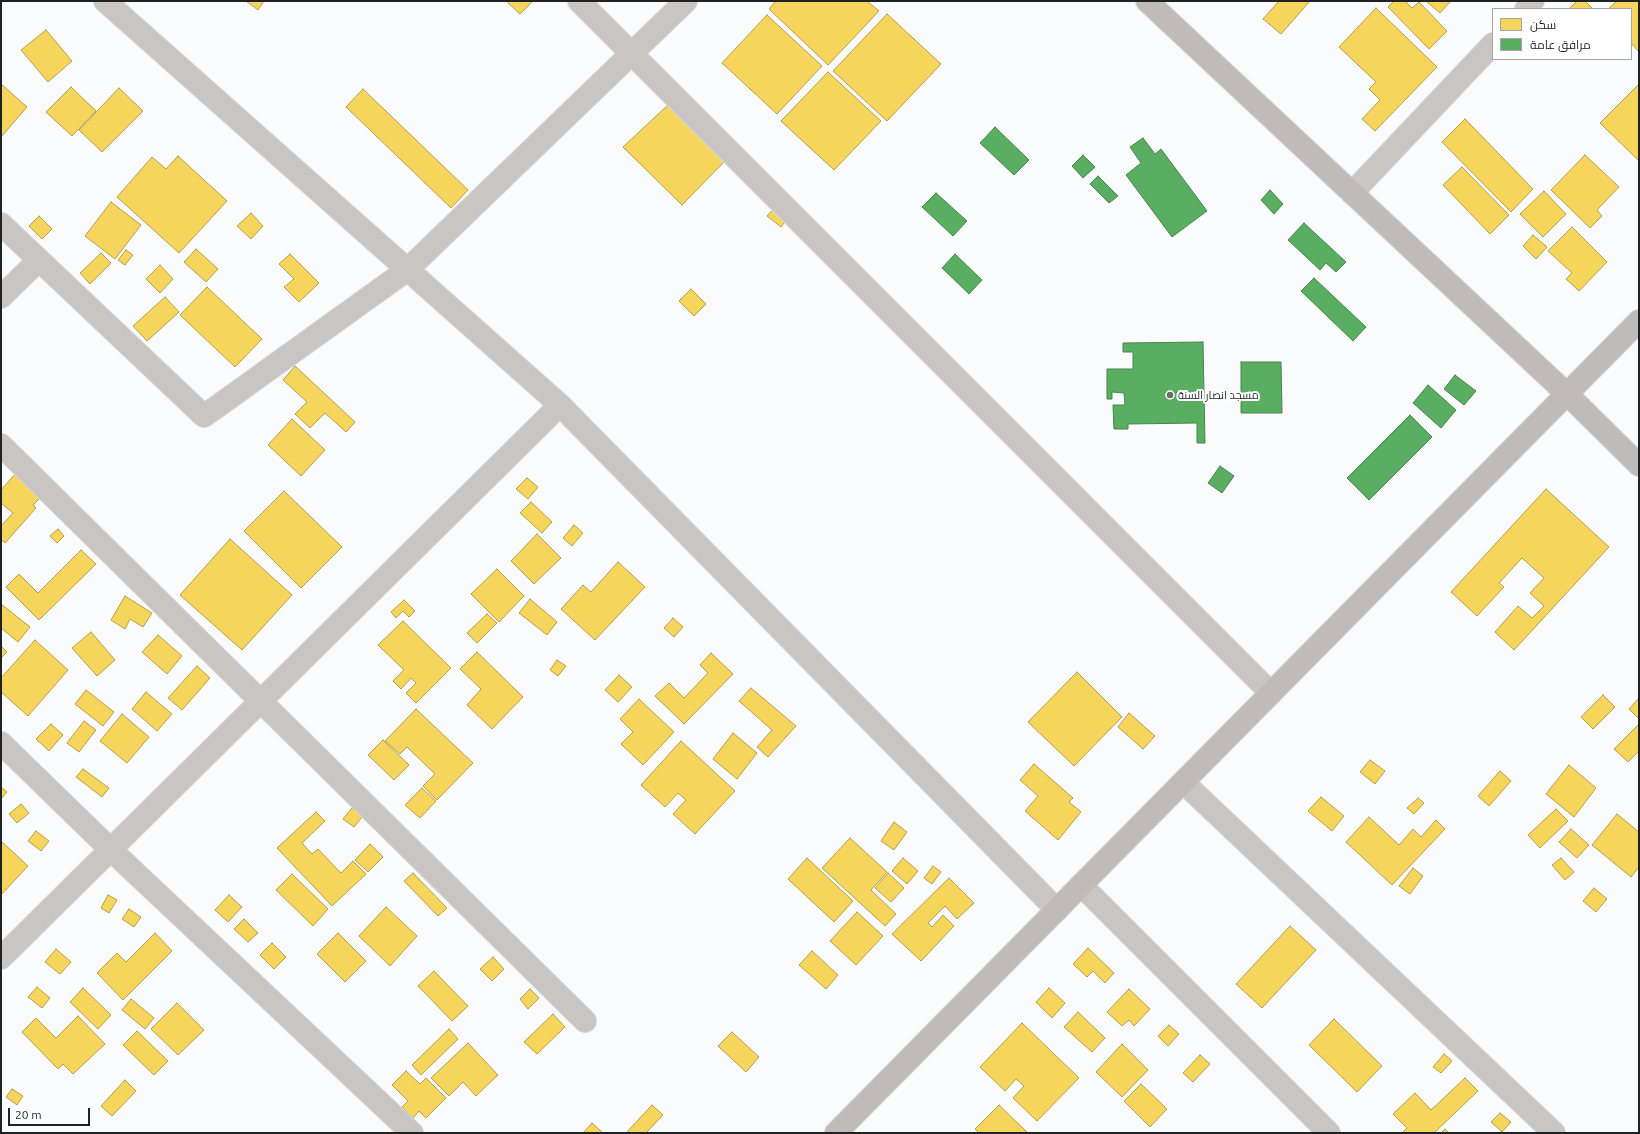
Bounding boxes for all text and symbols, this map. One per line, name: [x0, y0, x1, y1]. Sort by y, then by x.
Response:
legend: [1492, 8, 1632, 60]
text: سكن: [1530, 18, 1556, 31]
text: مرافق عامة: [1530, 38, 1591, 51]
place label: مسجد انصار السنة: [1178, 388, 1259, 402]
marker: مسجد انصار السنة: [1165, 390, 1175, 400]
scale bar: [10, 1100, 92, 1126]
text: 20 m: [15, 1108, 42, 1121]

